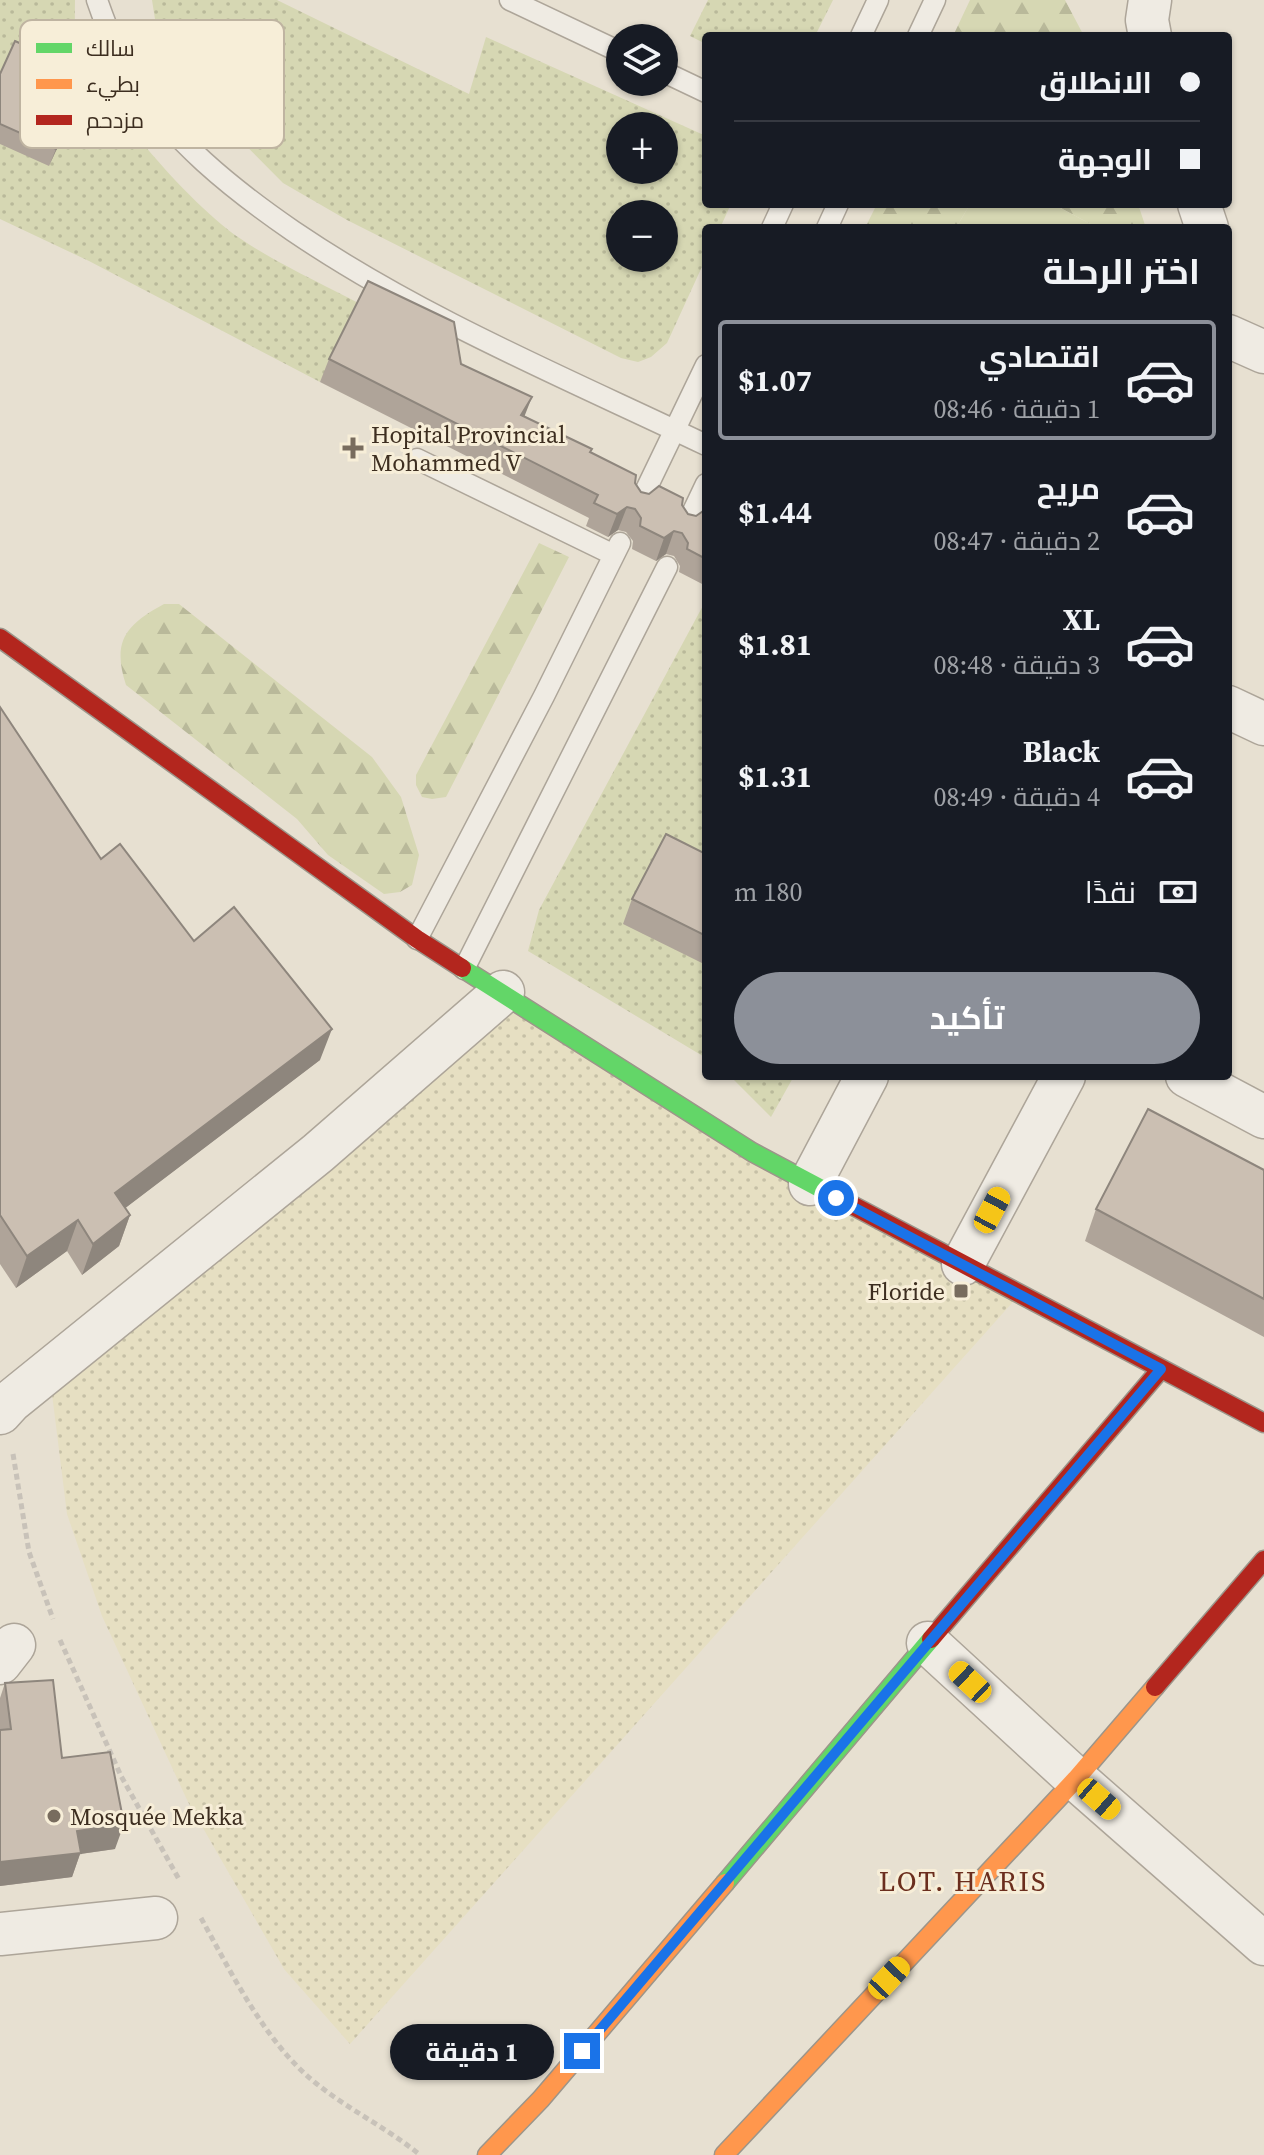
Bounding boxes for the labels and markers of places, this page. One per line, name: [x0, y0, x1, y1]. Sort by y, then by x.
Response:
place label: Hopital Provincial Mohammed V: [371, 418, 565, 479]
marker: Hopital Provincial Mohammed V: [342, 437, 364, 459]
place label: Floride: [868, 1275, 945, 1308]
marker: Floride: [952, 1282, 970, 1300]
place label: Mosquée Mekka: [70, 1800, 244, 1833]
marker: Mosquée Mekka: [45, 1807, 63, 1825]

